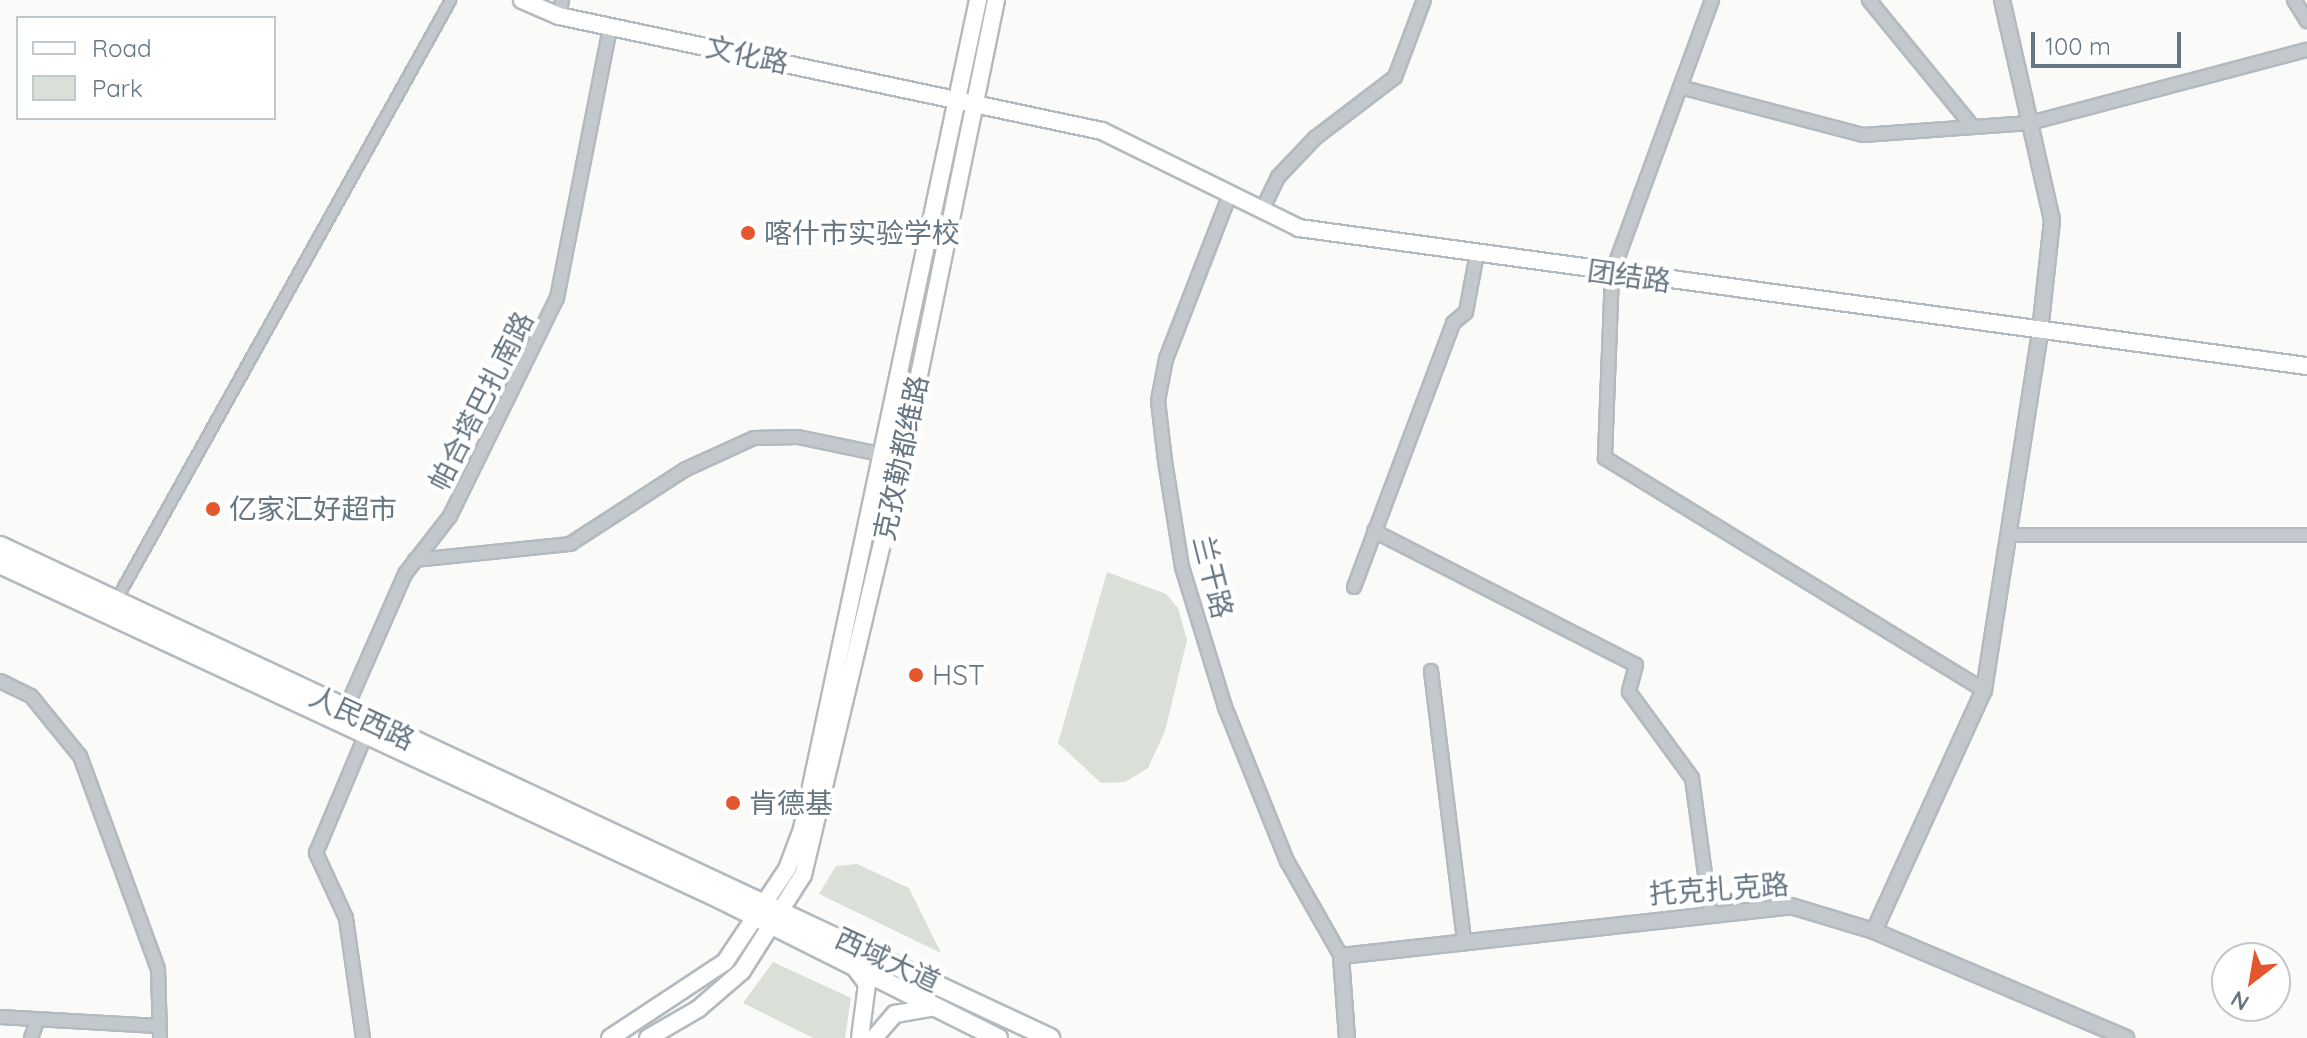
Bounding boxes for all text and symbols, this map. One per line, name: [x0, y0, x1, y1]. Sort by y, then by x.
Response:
legend: [16, 16, 276, 120]
scale bar: [2035, 16, 2185, 66]
street label: 文化路: [702, 30, 792, 80]
text: 100 m: [2045, 31, 2111, 61]
text: Road: [92, 33, 152, 63]
text: Park: [92, 73, 143, 103]
place label: 喀什市实验学校: [764, 216, 960, 250]
marker: 喀什市实验学校: [739, 224, 757, 242]
street label: 团结路: [1585, 254, 1673, 298]
street label: 帕合塔巴扎南路: [422, 306, 540, 496]
street label: 克孜勒都维路: [867, 372, 935, 544]
place label: 亿家汇好超市: [229, 492, 397, 526]
marker: 亿家汇好超市: [204, 500, 222, 518]
street label: 兰干路: [1187, 532, 1239, 622]
place label: HST: [932, 658, 985, 692]
marker: HST: [907, 666, 925, 684]
street label: 人民西路: [304, 679, 420, 757]
place label: 肯德基: [749, 786, 833, 820]
marker: 肯德基: [724, 794, 742, 812]
street label: 托克扎克路: [1648, 867, 1790, 911]
street label: 西域大道: [830, 921, 946, 999]
north arrow: [2211, 942, 2291, 1022]
text: N: [2226, 985, 2254, 1017]

